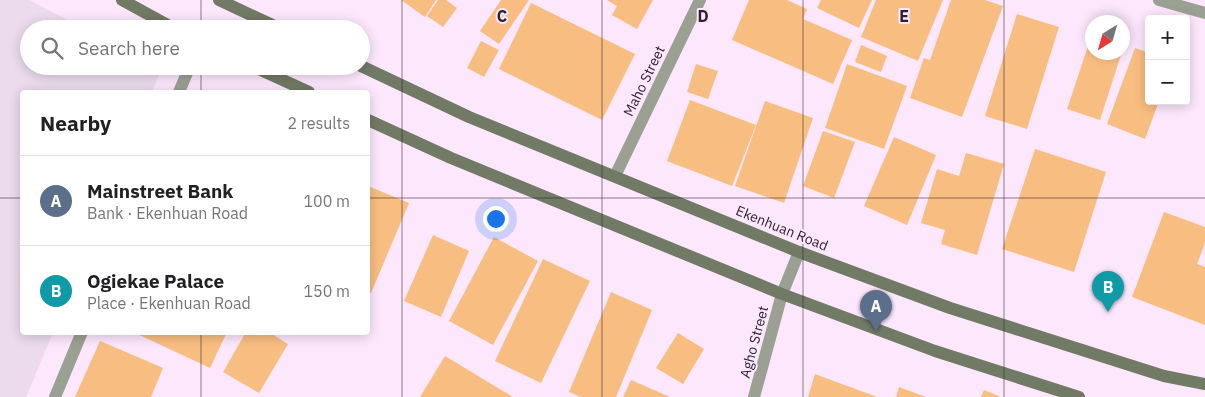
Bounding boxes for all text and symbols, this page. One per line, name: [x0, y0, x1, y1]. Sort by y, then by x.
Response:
text: C: [497, 6, 507, 26]
text: D: [697, 6, 709, 26]
text: E: [899, 6, 909, 26]
north arrow: [1085, 15, 1130, 60]
map controls: [1145, 15, 1190, 105]
button: +: [1145, 15, 1190, 60]
search box: [20, 20, 370, 75]
icon: search: [38, 34, 66, 62]
text: Search here: [78, 36, 180, 60]
street label: Maho Street: [619, 43, 669, 119]
button: −: [1145, 60, 1190, 105]
text: Nearby: [40, 109, 111, 137]
text: 2 results: [287, 113, 350, 133]
text: Mainstreet Bank: [87, 179, 233, 203]
text: A: [51, 191, 61, 211]
text: 100 m: [303, 191, 350, 211]
street label: Ekenhuan Road: [733, 201, 831, 255]
text: Bank · Ekenhuan Road: [87, 203, 248, 223]
your location: [483, 206, 509, 232]
text: Ogiekae Palace: [87, 269, 224, 293]
pin: B: [1092, 271, 1124, 312]
text: B: [51, 281, 61, 301]
text: 150 m: [303, 281, 350, 301]
pin: A: [860, 290, 892, 331]
text: Place · Ekenhuan Road: [87, 293, 251, 313]
street label: Agho Street: [736, 304, 772, 380]

